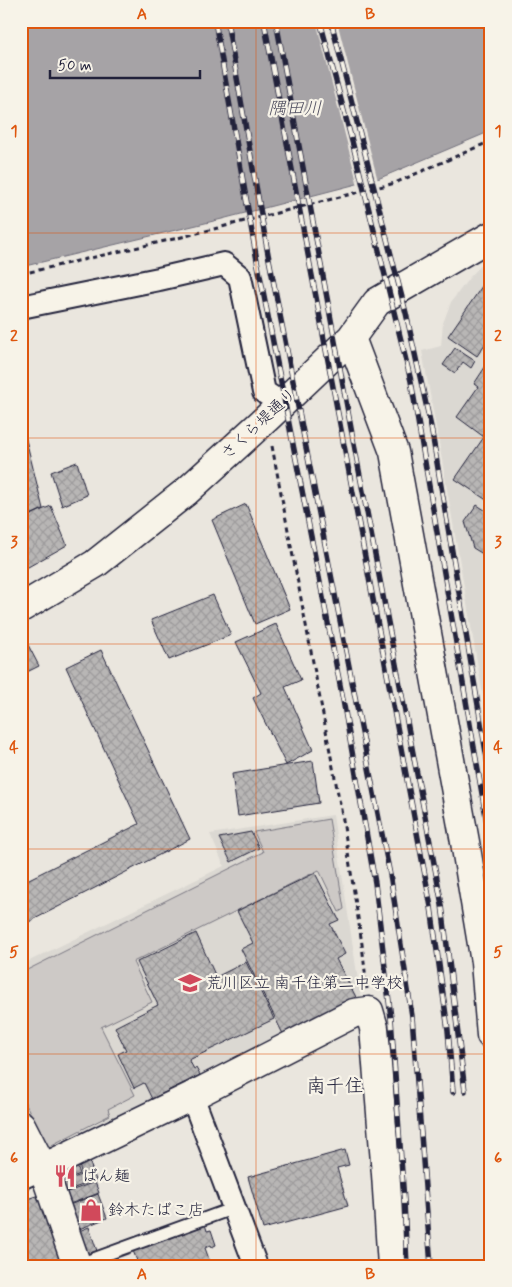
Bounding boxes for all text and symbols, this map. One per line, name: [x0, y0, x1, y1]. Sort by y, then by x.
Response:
text: A: [137, 4, 147, 25]
text: B: [365, 4, 375, 25]
scale bar: [50, 48, 200, 80]
text: 50 m: [58, 56, 92, 76]
water label: 隅田川: [268, 97, 322, 121]
text: 1: [10, 121, 18, 142]
text: 1: [494, 121, 502, 142]
text: 2: [10, 326, 18, 347]
text: 2: [494, 326, 502, 347]
street label: さくら堤通り: [217, 384, 301, 464]
text: 3: [10, 532, 18, 553]
text: 3: [494, 532, 502, 553]
text: 4: [9, 737, 19, 758]
text: 4: [493, 737, 503, 758]
text: 5: [9, 942, 19, 963]
text: 5: [493, 942, 503, 963]
school or university icon: 荒川区立 南千住第二中学校: [177, 970, 203, 996]
place label: 荒川区立 南千住第二中学校: [206, 973, 402, 994]
district label: 南千住: [306, 1074, 364, 1099]
text: 6: [10, 1148, 18, 1169]
text: 6: [494, 1148, 502, 1169]
restaurant icon: ばん麺: [52, 1163, 78, 1189]
place label: ばん麺: [82, 1166, 130, 1187]
shop icon: 鈴木たばこ店: [78, 1197, 104, 1223]
place label: 鈴木たばこ店: [108, 1200, 204, 1221]
text: A: [137, 1264, 147, 1285]
text: B: [365, 1264, 375, 1285]

